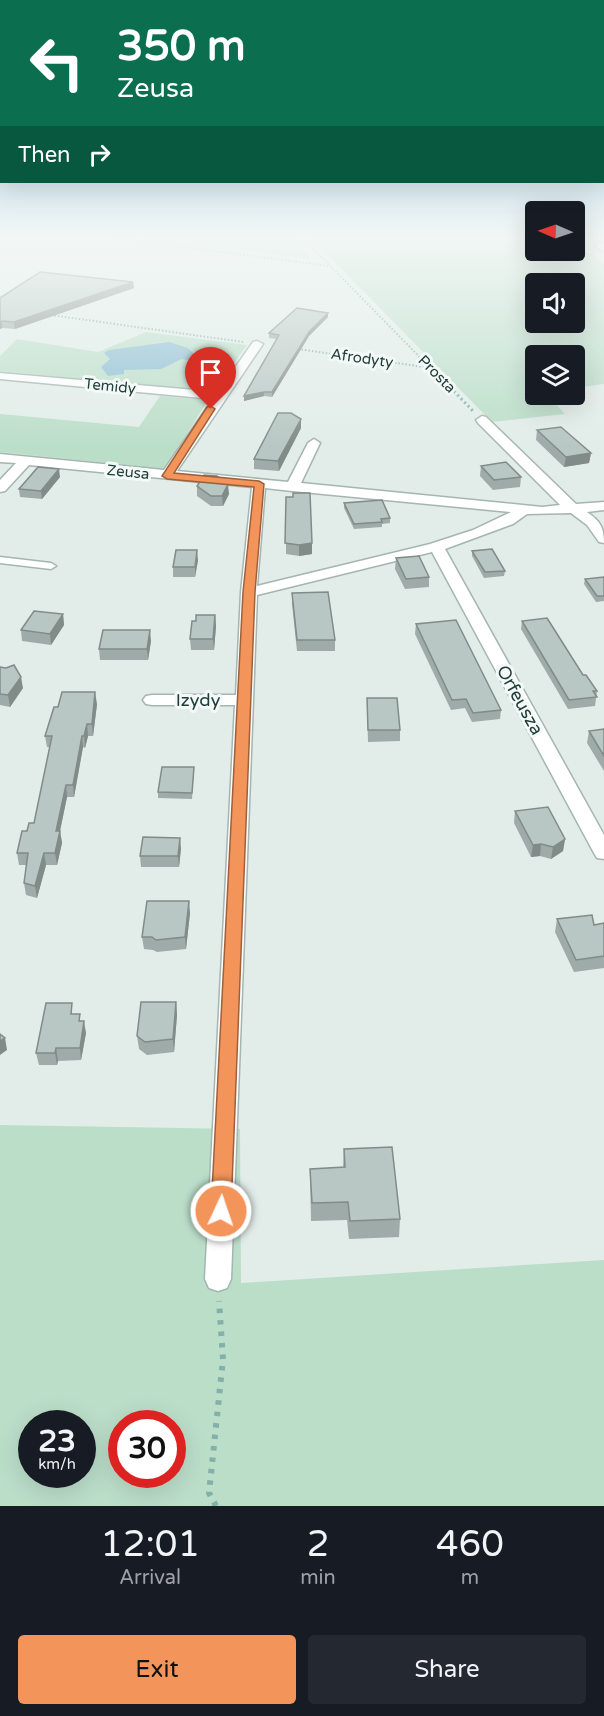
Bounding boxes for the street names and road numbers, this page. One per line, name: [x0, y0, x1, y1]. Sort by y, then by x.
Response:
street label: Afrodyty: [330, 345, 394, 371]
street label: Prosta: [414, 351, 460, 397]
street label: Temidy: [83, 374, 137, 398]
street label: Zeusa: [106, 461, 150, 483]
street label: Orfeusza: [492, 661, 548, 739]
street label: Izydy: [176, 689, 221, 711]

